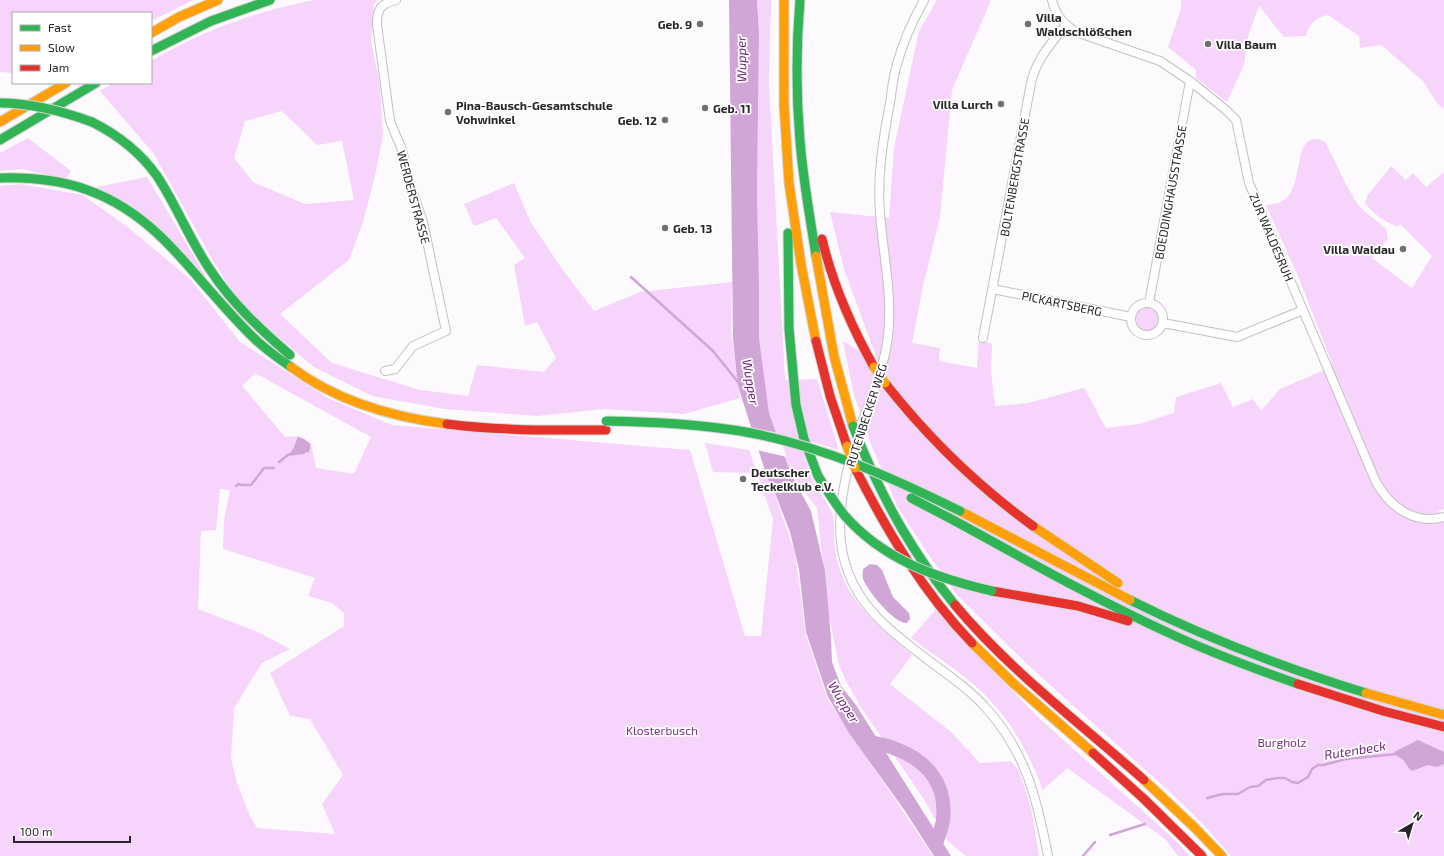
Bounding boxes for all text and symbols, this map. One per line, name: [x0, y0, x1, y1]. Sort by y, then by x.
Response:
place label: Villa Waldschlößchen: [1036, 10, 1132, 38]
legend: [12, 12, 152, 84]
place label: Geb. 9: [658, 17, 692, 31]
marker: Geb. 9: [695, 19, 705, 29]
marker: Villa Waldschlößchen: [1023, 19, 1033, 29]
text: Fast: [48, 20, 72, 34]
water label: Wupper: [733, 35, 749, 82]
place label: Villa Baum: [1216, 37, 1277, 51]
marker: Villa Baum: [1203, 39, 1213, 49]
text: Slow: [48, 40, 75, 54]
text: Jam: [48, 60, 69, 74]
place label: Villa Lurch: [933, 97, 993, 111]
place label: Pina-Bausch-Gesamtschule Vohwinkel: [456, 98, 613, 126]
marker: Villa Lurch: [996, 99, 1006, 109]
place label: Geb. 11: [713, 101, 751, 115]
marker: Geb. 11: [700, 103, 710, 113]
marker: Pina-Bausch-Gesamtschule Vohwinkel: [443, 107, 453, 117]
place label: Geb. 12: [618, 113, 657, 127]
marker: Geb. 12: [660, 115, 670, 125]
street label: BOLTENBERGSTRASSE: [997, 116, 1031, 238]
street label: BOEDDINGHAUSSTRASSE: [1151, 123, 1189, 260]
street label: WERDERSTRASSE: [395, 149, 433, 246]
street label: ZUR WALDESRUH: [1247, 191, 1297, 283]
place label: Geb. 13: [673, 221, 712, 235]
marker: Geb. 13: [660, 223, 670, 233]
place label: Villa Waldau: [1323, 242, 1395, 256]
marker: Villa Waldau: [1398, 244, 1408, 254]
street label: PICKARTSBERG: [1021, 288, 1103, 318]
water label: Wupper: [739, 358, 763, 407]
street label: RUTENBECKER WEG: [843, 362, 889, 468]
place label: Deutscher Teckelklub e.V.: [751, 465, 834, 493]
marker: Deutscher Teckelklub e.V.: [738, 474, 748, 484]
water label: Wupper: [825, 678, 864, 727]
park label: Klosterbusch: [626, 723, 698, 737]
park label: Burgholz: [1257, 735, 1307, 749]
water label: Rutenbeck: [1323, 737, 1387, 763]
north arrow: [1392, 804, 1432, 844]
text: N: [1411, 808, 1426, 823]
scale bar: [14, 818, 130, 844]
text: 100 m: [20, 824, 52, 838]

